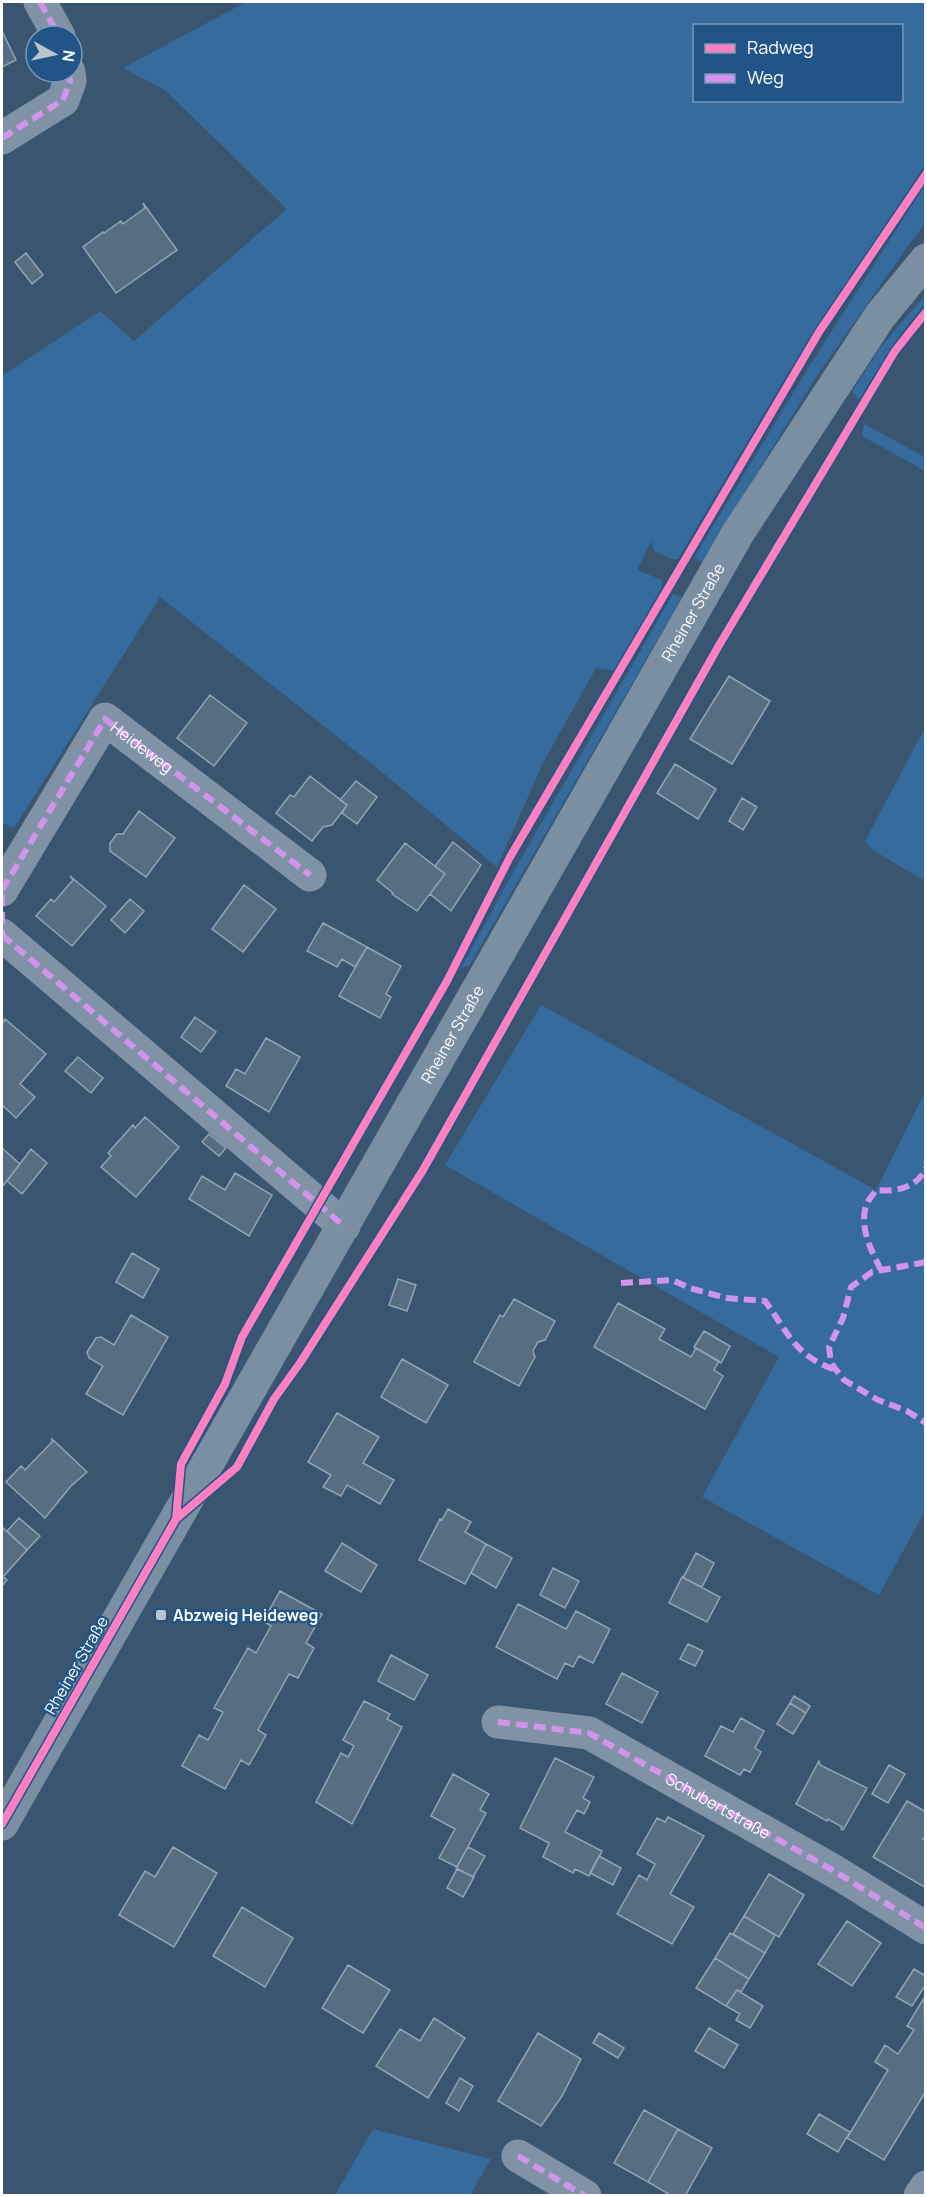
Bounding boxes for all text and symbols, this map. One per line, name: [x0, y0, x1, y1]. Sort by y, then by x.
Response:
north arrow: [24, 24, 84, 84]
legend: [693, 24, 903, 102]
text: Radweg: [747, 35, 814, 59]
text: N: [57, 49, 81, 63]
text: Weg: [747, 65, 784, 89]
street label: Rheiner Straße: [656, 559, 730, 665]
street label: Heideweg: [106, 716, 178, 778]
street label: Rheiner Straße: [415, 981, 489, 1088]
place label: Abzweig Heideweg: [173, 1604, 318, 1626]
marker: Abzweig Heideweg: [154, 1608, 168, 1622]
street label: Rheiner Straße: [39, 1612, 113, 1718]
street label: Schubertstraße: [662, 1768, 775, 1844]

